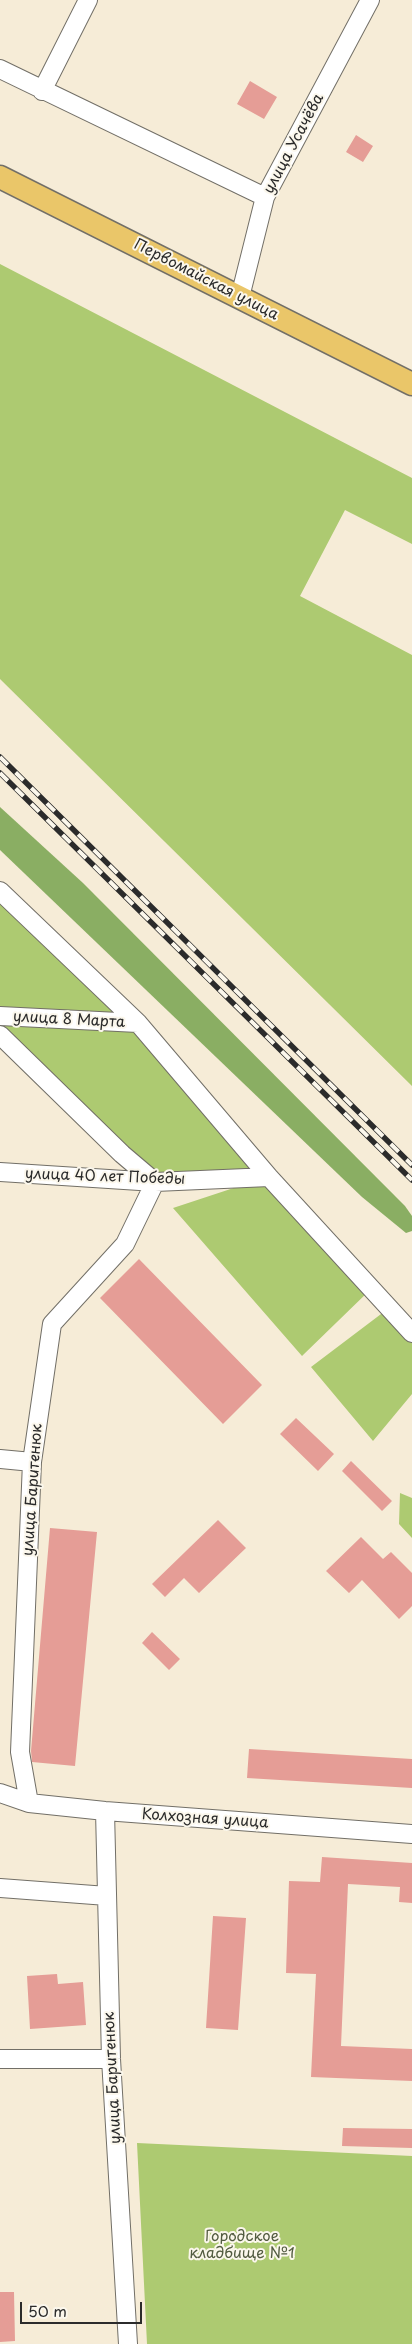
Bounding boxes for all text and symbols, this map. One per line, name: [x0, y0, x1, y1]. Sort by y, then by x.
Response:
street label: улица Усачёва: [260, 91, 328, 197]
street label: Первомайская улица: [131, 236, 281, 324]
street label: улица 8 Марта: [12, 1008, 126, 1032]
street label: улица 40 лет Победы: [25, 1165, 185, 1189]
street label: улица Баритенюк: [19, 1423, 47, 1557]
street label: Колхозная улица: [141, 1806, 269, 1832]
street label: улица Баритенюк: [101, 2011, 125, 2145]
park label: Городское кладбище №1: [189, 2228, 295, 2263]
scale bar: [22, 2292, 145, 2324]
text: 50 m: [28, 2299, 67, 2322]

